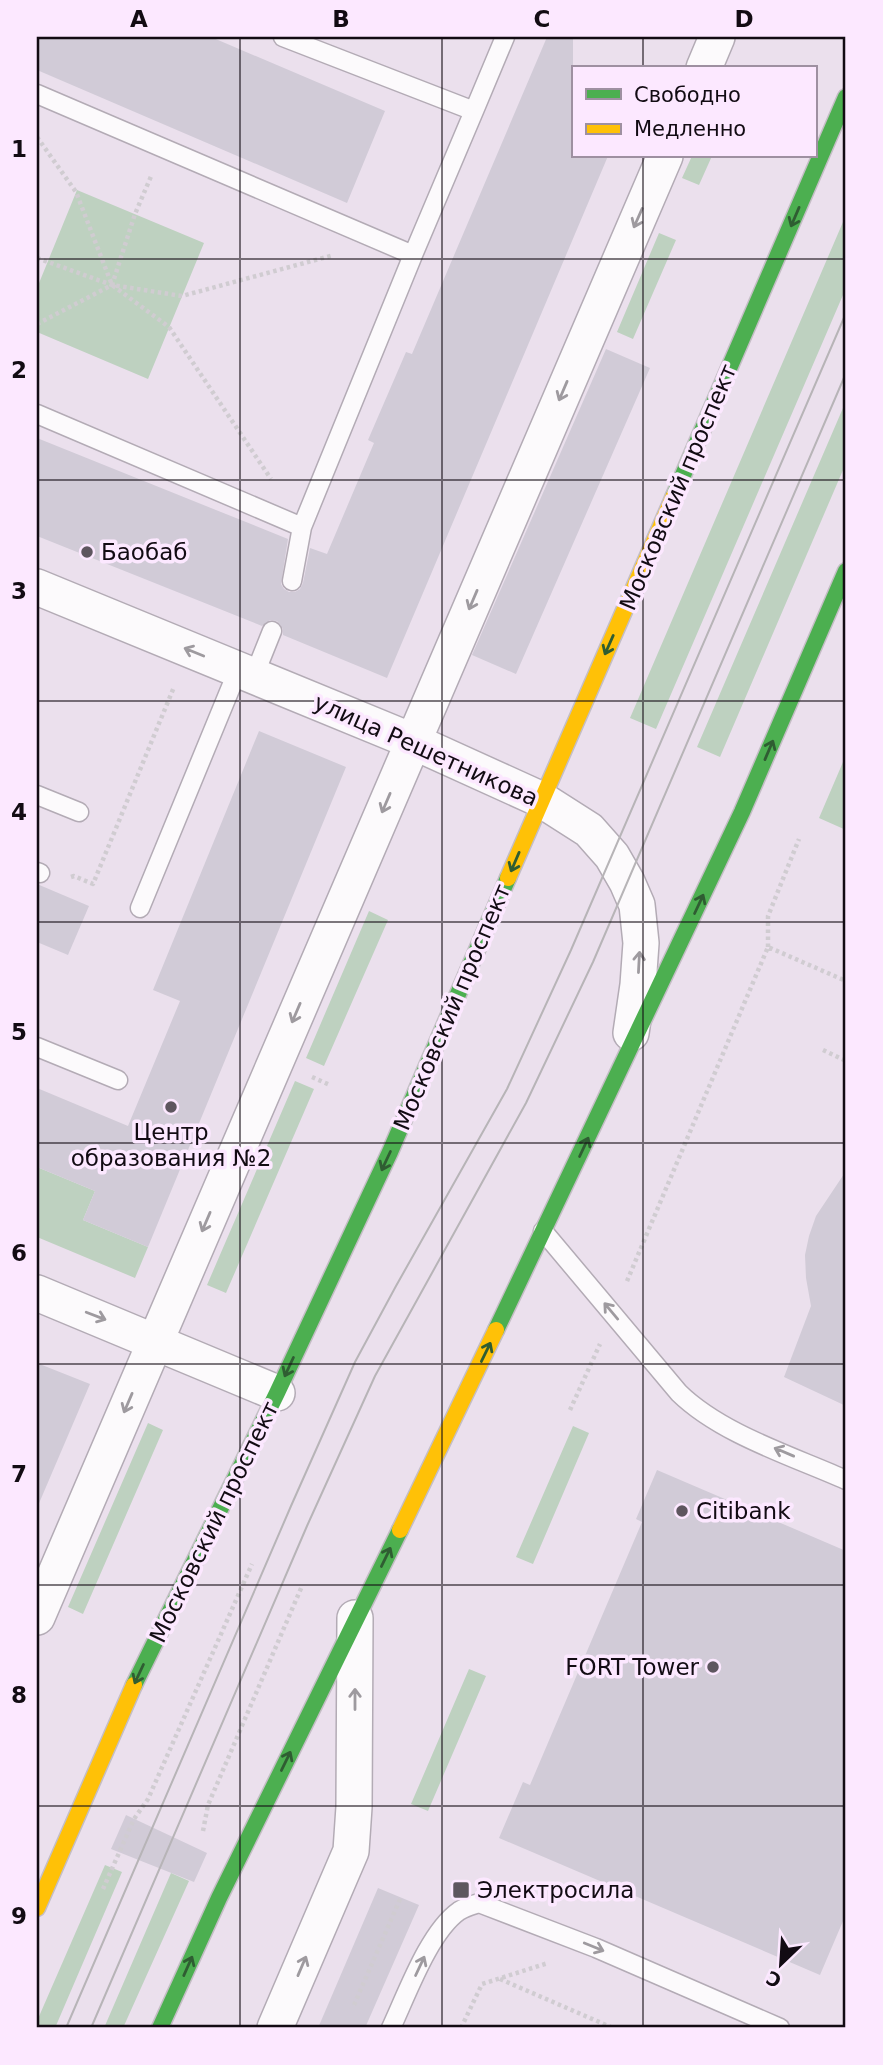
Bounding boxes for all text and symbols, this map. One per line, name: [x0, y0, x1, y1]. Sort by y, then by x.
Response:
text: A: [130, 6, 148, 32]
text: B: [332, 6, 350, 32]
text: C: [534, 6, 550, 32]
text: D: [734, 6, 754, 32]
legend: [572, 66, 816, 158]
text: Свободно: [634, 83, 741, 107]
text: Медленно: [634, 117, 746, 141]
text: 1: [11, 136, 27, 162]
one-way arrow: [788, 205, 801, 227]
one-way arrow: [631, 207, 644, 228]
text: 2: [11, 357, 27, 383]
street label: Московский проспект: [614, 360, 742, 614]
one-way arrow: [555, 380, 568, 401]
place label: Баобаб: [101, 539, 187, 565]
marker: Баобаб: [79, 544, 95, 560]
text: 3: [11, 578, 27, 604]
one-way arrow: [466, 589, 479, 610]
one-way arrow: [602, 634, 615, 656]
one-way arrow: [184, 644, 206, 657]
street label: улица Решетникова: [310, 689, 542, 811]
one-way arrow: [763, 739, 776, 761]
one-way arrow: [378, 792, 391, 814]
text: 4: [11, 799, 27, 825]
one-way arrow: [508, 851, 521, 873]
street label: Московский проспект: [388, 880, 516, 1134]
one-way arrow: [692, 894, 706, 915]
one-way arrow: [633, 951, 646, 974]
one-way arrow: [289, 1001, 302, 1023]
text: 5: [11, 1019, 27, 1045]
marker: Центр образования №2: [163, 1099, 179, 1115]
place label: Центр образования №2: [71, 1119, 271, 1171]
one-way arrow: [577, 1137, 591, 1158]
one-way arrow: [378, 1150, 392, 1171]
one-way arrow: [199, 1210, 212, 1232]
text: 6: [11, 1240, 27, 1266]
one-way arrow: [603, 1303, 619, 1321]
one-way arrow: [85, 1311, 106, 1324]
one-way arrow: [479, 1342, 493, 1363]
one-way arrow: [282, 1356, 296, 1377]
one-way arrow: [121, 1392, 134, 1413]
street label: Московский проспект: [144, 1397, 284, 1647]
one-way arrow: [773, 1445, 795, 1458]
text: 7: [11, 1461, 27, 1487]
place label: Citibank: [696, 1498, 791, 1524]
marker: Citibank: [674, 1503, 690, 1519]
one-way arrow: [379, 1547, 393, 1568]
place label: FORT Tower: [565, 1654, 700, 1680]
marker: FORT Tower: [705, 1659, 721, 1675]
one-way arrow: [132, 1663, 145, 1684]
text: 8: [11, 1682, 27, 1708]
one-way arrow: [348, 1688, 362, 1711]
one-way arrow: [280, 1750, 293, 1771]
place label: Электросила: [477, 1877, 634, 1903]
marker: Электросила: [451, 1880, 471, 1900]
text: 9: [11, 1903, 27, 1929]
north arrow: [746, 1928, 816, 1998]
one-way arrow: [582, 1941, 604, 1954]
one-way arrow: [296, 1955, 309, 1977]
one-way arrow: [182, 1956, 195, 1977]
one-way arrow: [415, 1956, 428, 1977]
text: С: [763, 1966, 785, 1992]

